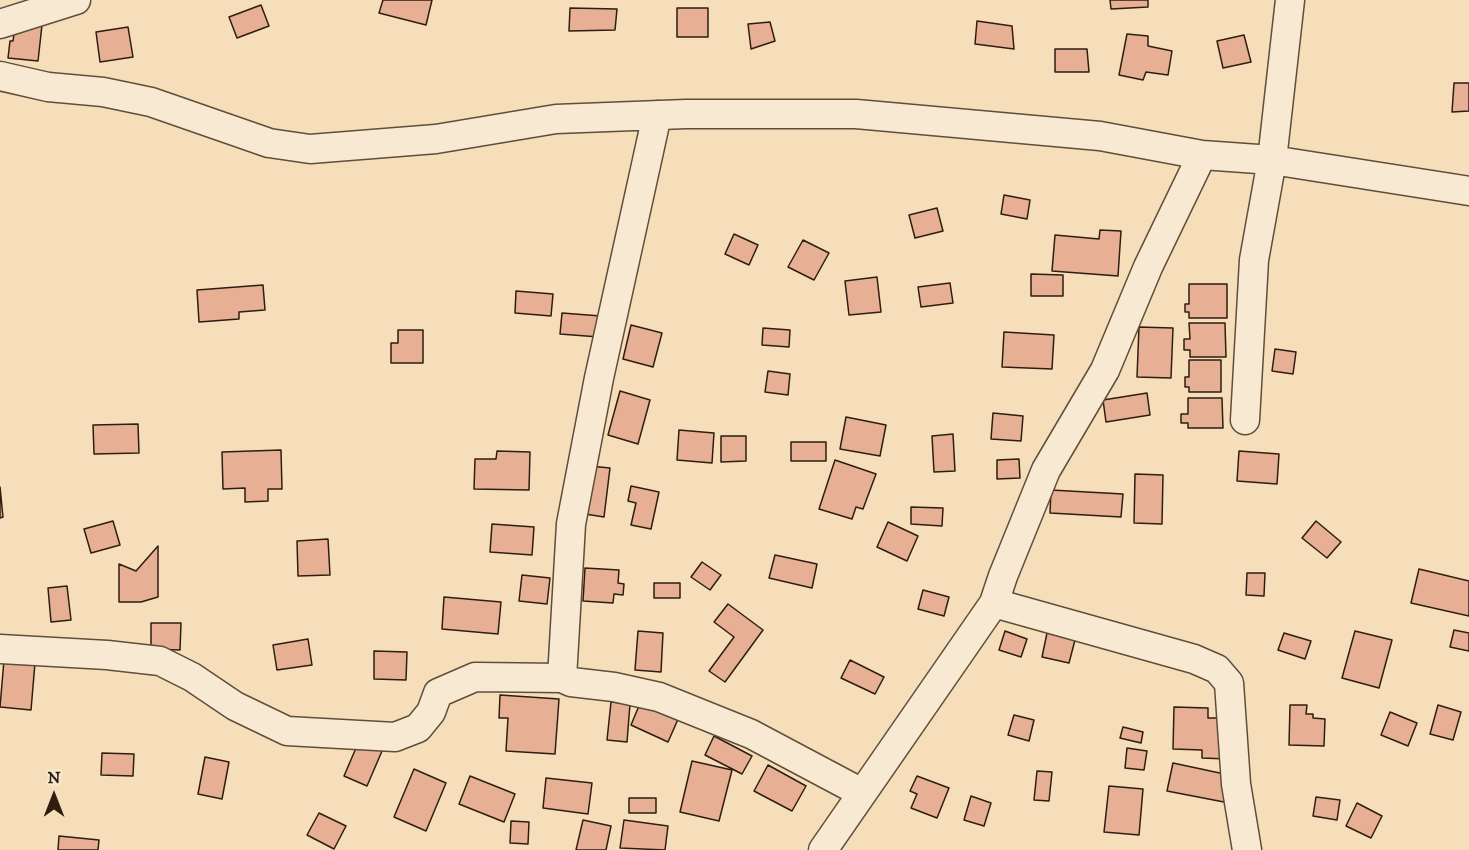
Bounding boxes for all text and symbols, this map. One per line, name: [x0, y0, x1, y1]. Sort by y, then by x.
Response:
north arrow: [24, 766, 84, 826]
text: N: [47, 768, 61, 788]

